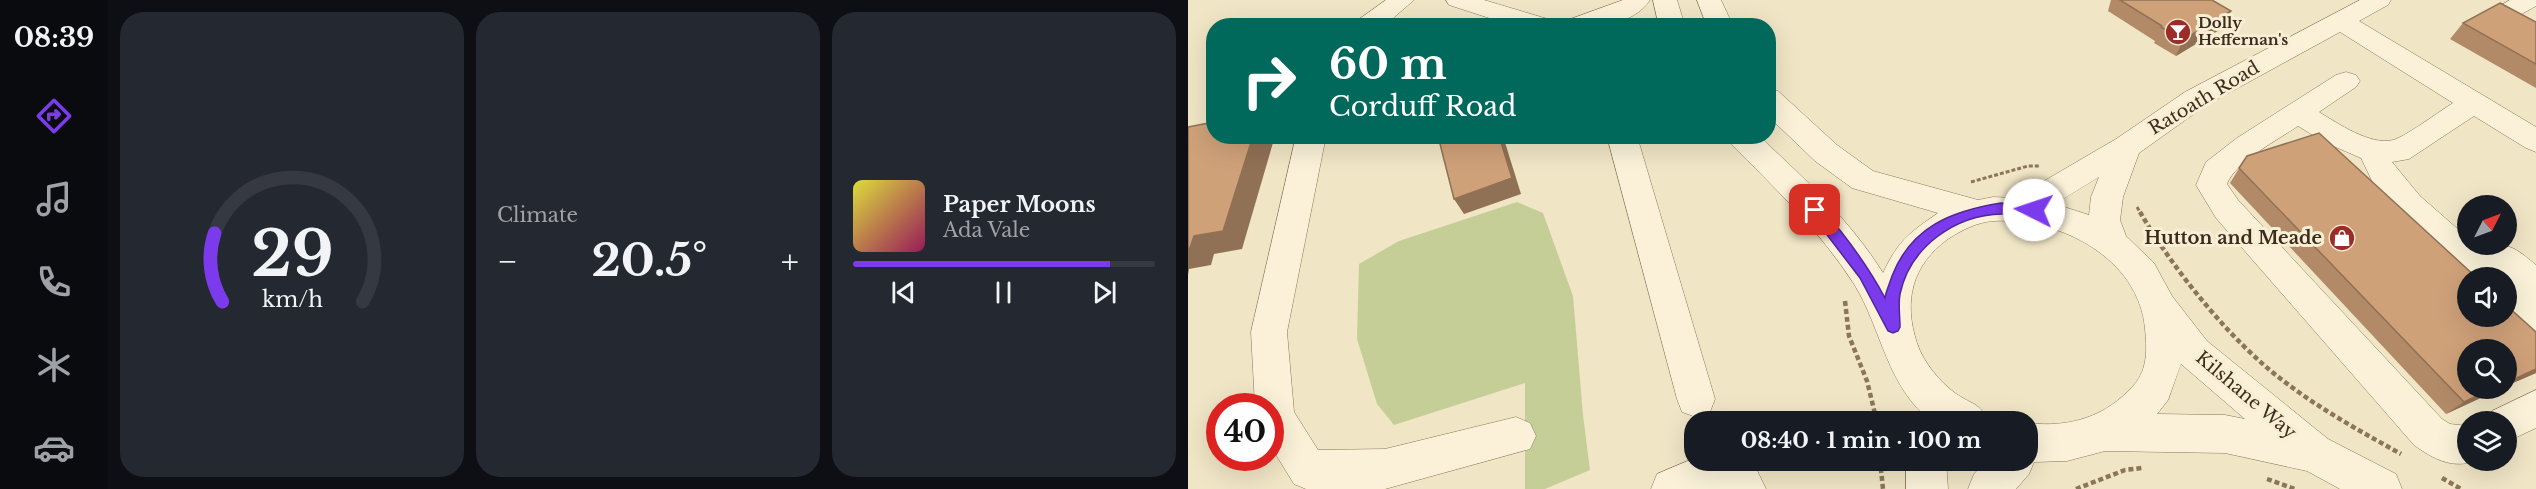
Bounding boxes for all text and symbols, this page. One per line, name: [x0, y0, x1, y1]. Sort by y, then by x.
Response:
place label: Dolly Heffernan's: [2198, 13, 2288, 49]
bar icon: Dolly Heffernan's: [2163, 17, 2193, 47]
text: 08:39: [14, 21, 94, 54]
text: 60 m: [1329, 38, 1447, 90]
icon: right: [1230, 42, 1308, 120]
street label: Ratoath Road: [2145, 56, 2263, 140]
text: Corduff Road: [1329, 90, 1517, 123]
icon: directions: [33, 95, 75, 137]
icon: music: [33, 178, 75, 220]
position arrow: [2002, 178, 2066, 242]
pin: [1789, 184, 1840, 235]
text: Paper Moons: [943, 191, 1096, 218]
icon: arrive: [1798, 193, 1831, 226]
north arrow: [2457, 195, 2517, 255]
map controls: [2457, 195, 2517, 471]
text: Climate: [497, 203, 578, 227]
text: 29: [251, 215, 333, 293]
text: Ada Vale: [943, 218, 1030, 242]
shop icon: Hutton and Meade: [2327, 223, 2357, 253]
place label: Hutton and Meade: [2144, 227, 2322, 249]
text: 20.5°: [591, 232, 707, 288]
text: −: [497, 241, 518, 282]
text: +: [781, 241, 799, 282]
icon: phone: [33, 261, 75, 303]
button: sound: [2457, 267, 2517, 327]
icon: previous: [887, 276, 920, 309]
icon: pause: [987, 276, 1020, 309]
icon: next: [1088, 276, 1121, 309]
text: km/h: [262, 286, 323, 313]
button: search: [2457, 339, 2517, 399]
icon: climate: [33, 344, 75, 386]
street label: Kilshane Way: [2191, 347, 2301, 444]
speed limit sign: 40: [1206, 393, 1284, 471]
button: layers: [2457, 411, 2517, 471]
icon: car: [33, 427, 75, 469]
text: 08:40 · 1 min · 100 m: [1741, 427, 1981, 454]

